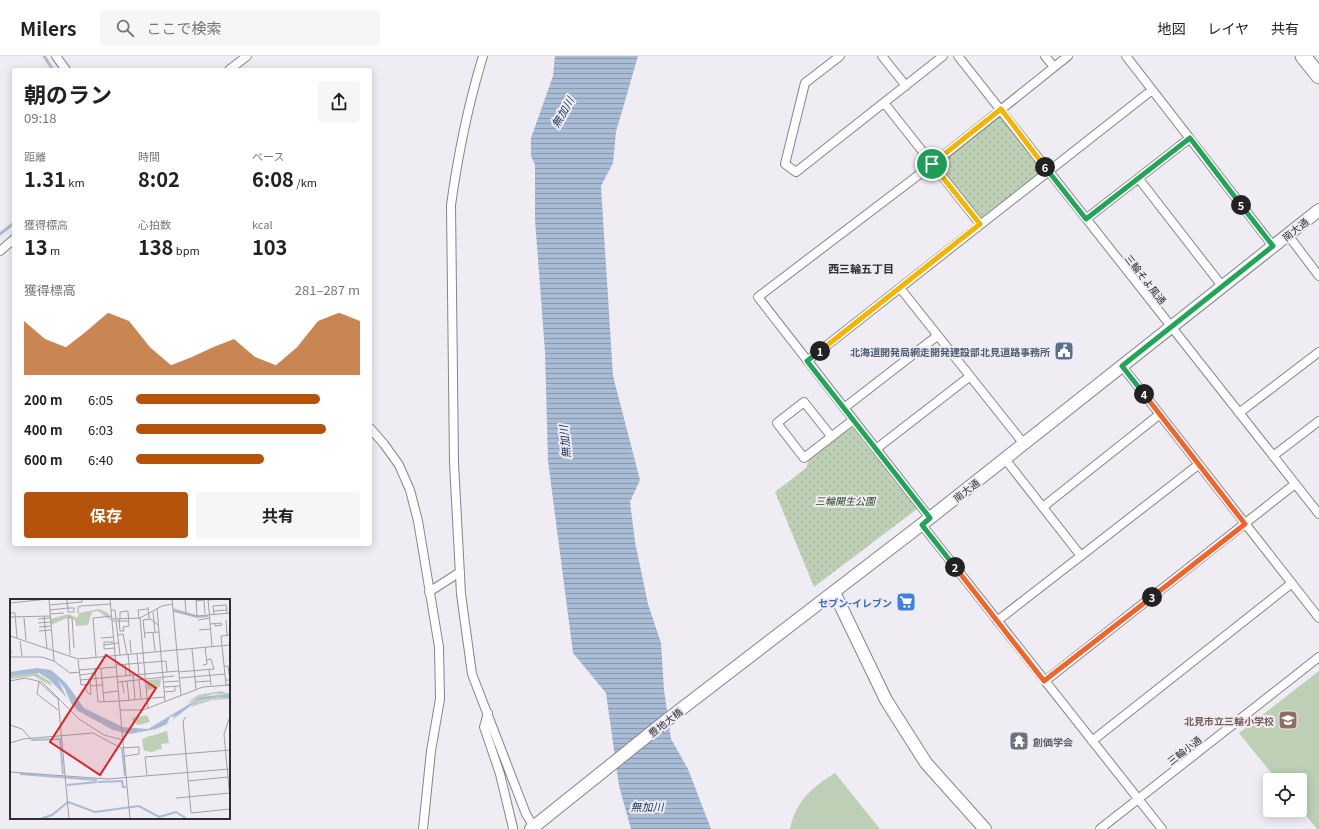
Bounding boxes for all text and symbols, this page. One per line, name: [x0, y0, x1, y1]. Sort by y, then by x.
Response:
search box: [100, 10, 380, 46]
text: Milers: [20, 14, 76, 41]
icon: search: [114, 17, 136, 39]
text: ここで検索: [146, 17, 221, 38]
text: 地図: [1157, 18, 1185, 38]
text: レイヤ: [1207, 18, 1249, 38]
text: 共有: [1271, 18, 1299, 38]
text: 朝のラン: [24, 77, 112, 109]
button: share: [318, 81, 360, 123]
water label: 無加川: [547, 93, 578, 130]
text: 09:18: [24, 108, 56, 127]
pin: [915, 147, 949, 181]
text: 距離: [24, 148, 46, 164]
text: 時間: [138, 148, 160, 164]
text: ペース: [252, 148, 284, 164]
icon: arrive: [921, 153, 943, 175]
pin: 6: [1035, 157, 1055, 177]
text: 6: [1042, 159, 1048, 175]
text: 1.31: [24, 164, 66, 193]
text: 8:02: [138, 164, 180, 193]
text: 6:08: [252, 164, 294, 193]
text: km: [66, 174, 85, 190]
text: /km: [294, 174, 317, 190]
pin: 5: [1231, 195, 1251, 215]
text: 5: [1238, 197, 1244, 213]
street label: 南大通: [1279, 214, 1311, 244]
text: 獲得標高: [24, 216, 68, 232]
text: 心拍数: [138, 216, 171, 232]
text: kcal: [252, 216, 273, 232]
text: 13: [24, 232, 48, 261]
text: 138: [138, 232, 173, 261]
text: 103: [252, 232, 287, 261]
text: m: [48, 242, 60, 258]
text: bpm: [173, 242, 200, 258]
street label: 三輪そよ風通: [1122, 251, 1170, 307]
district label: 西三輪五丁目: [828, 260, 894, 276]
text: 獲得標高: [24, 280, 76, 299]
text: 281–287 m: [295, 280, 360, 299]
public building icon: 北海道開発局網走開発建設部北見道路事務所: [1053, 340, 1075, 362]
pin: 1: [810, 341, 830, 361]
text: 1: [817, 343, 823, 359]
place label: 北海道開発局網走開発建設部北見道路事務所: [850, 344, 1050, 359]
pin: 4: [1134, 384, 1154, 404]
text: 4: [1141, 386, 1147, 402]
text: 200 m: [24, 390, 63, 409]
text: 6:05: [88, 390, 113, 409]
text: 400 m: [24, 420, 63, 439]
text: 6:03: [88, 420, 113, 439]
water label: 無加川: [555, 424, 573, 459]
text: 600 m: [24, 450, 63, 469]
text: 6:40: [88, 450, 113, 469]
street label: 南大通: [950, 475, 982, 505]
button: 保存: [24, 492, 188, 538]
button: 共有: [196, 492, 360, 538]
park label: 三輪開生公園: [815, 493, 877, 508]
pin: 2: [945, 557, 965, 577]
text: 2: [952, 559, 958, 575]
pin: 3: [1142, 587, 1162, 607]
text: 3: [1149, 589, 1155, 605]
supermarket icon: セブン-イレブン: [895, 591, 917, 613]
place label: セブン-イレブン: [818, 595, 892, 610]
inset map: [10, 599, 230, 819]
street label: 豊地大橋: [645, 704, 685, 740]
school or university icon: 北見市立三輪小学校: [1277, 709, 1299, 731]
place label: 北見市立三輪小学校: [1184, 713, 1274, 728]
temple icon: 創価学会: [1008, 730, 1030, 752]
street label: 三輪小通: [1164, 732, 1204, 768]
place label: 創価学会: [1032, 734, 1073, 749]
map controls: [1263, 773, 1307, 817]
button: locate: [1263, 773, 1307, 817]
water label: 無加川: [631, 798, 664, 814]

